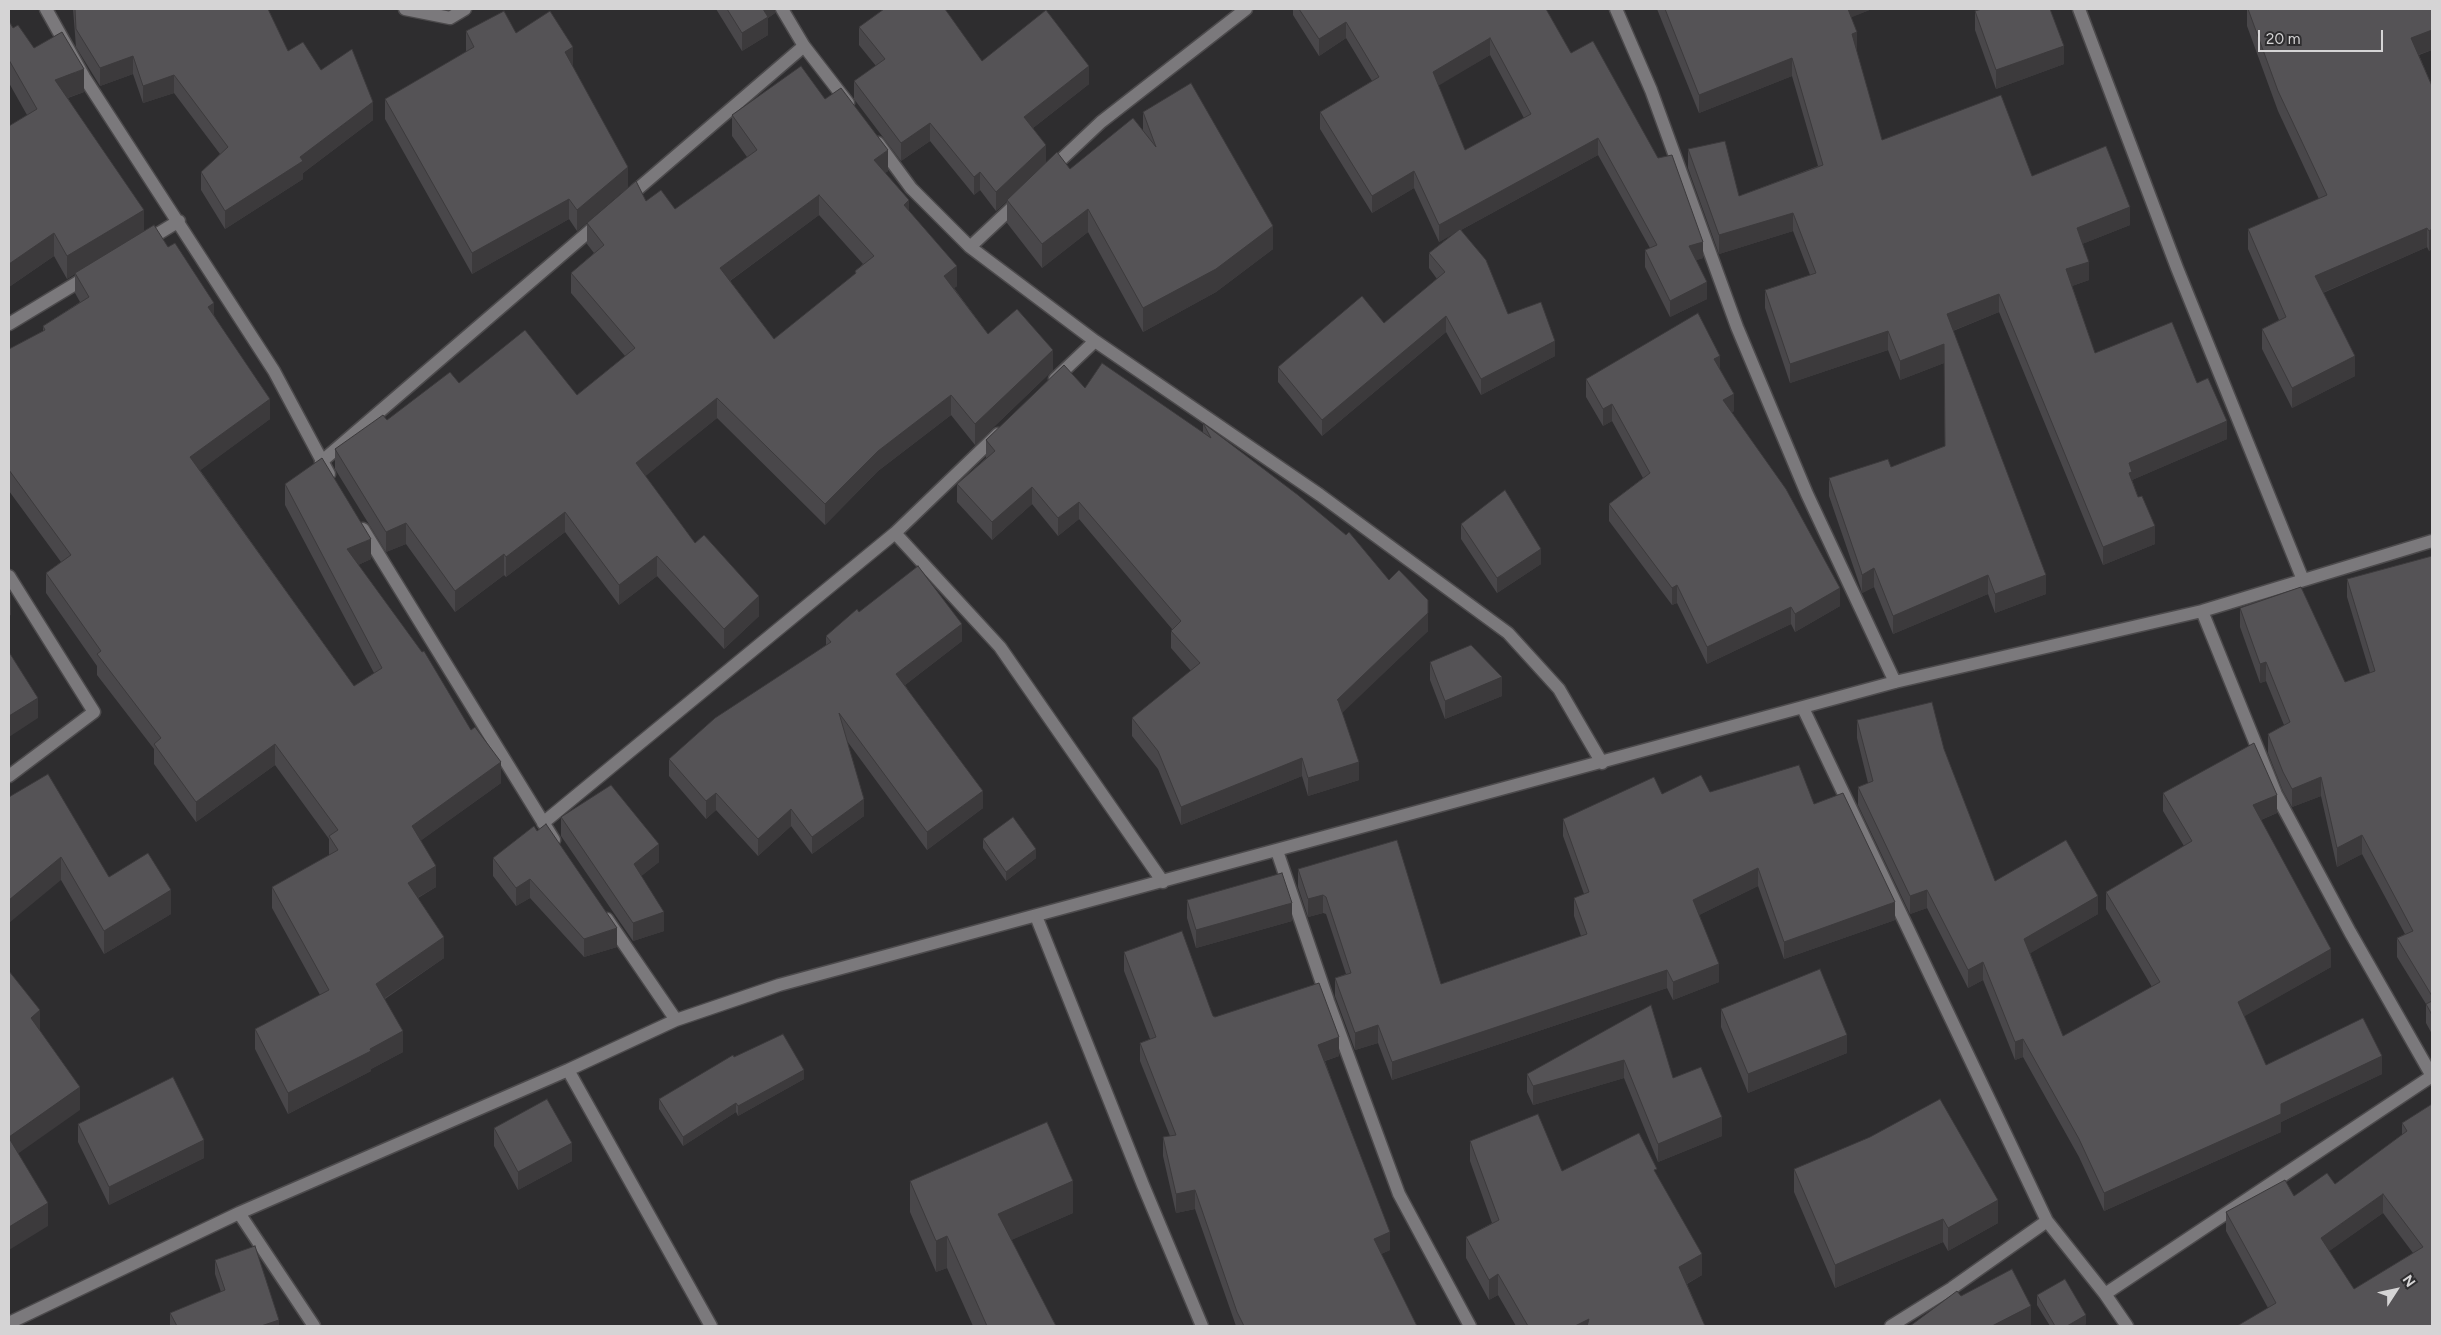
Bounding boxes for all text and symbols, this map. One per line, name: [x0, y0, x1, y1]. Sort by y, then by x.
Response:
scale bar: [2261, 20, 2386, 52]
text: 20 m: [2266, 30, 2300, 48]
north arrow: [2371, 1265, 2421, 1315]
text: N: [2399, 1272, 2419, 1290]

